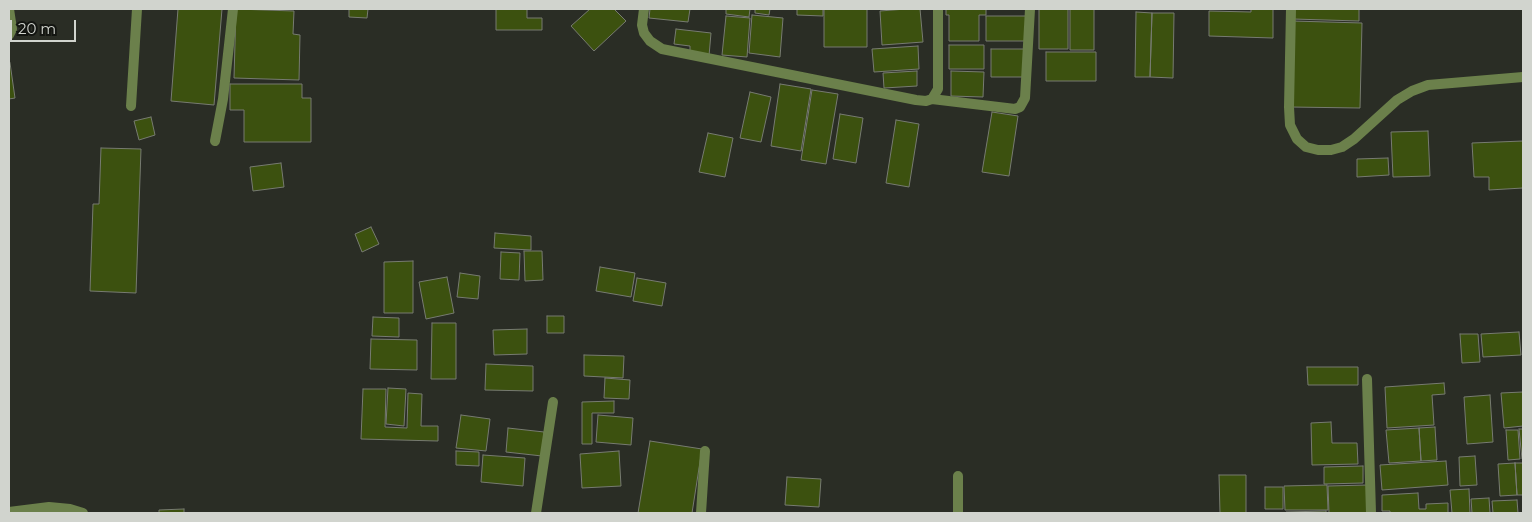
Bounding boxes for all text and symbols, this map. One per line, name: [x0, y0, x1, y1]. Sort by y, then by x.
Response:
scale bar: [12, 10, 79, 42]
text: 20 m: [18, 19, 56, 38]

